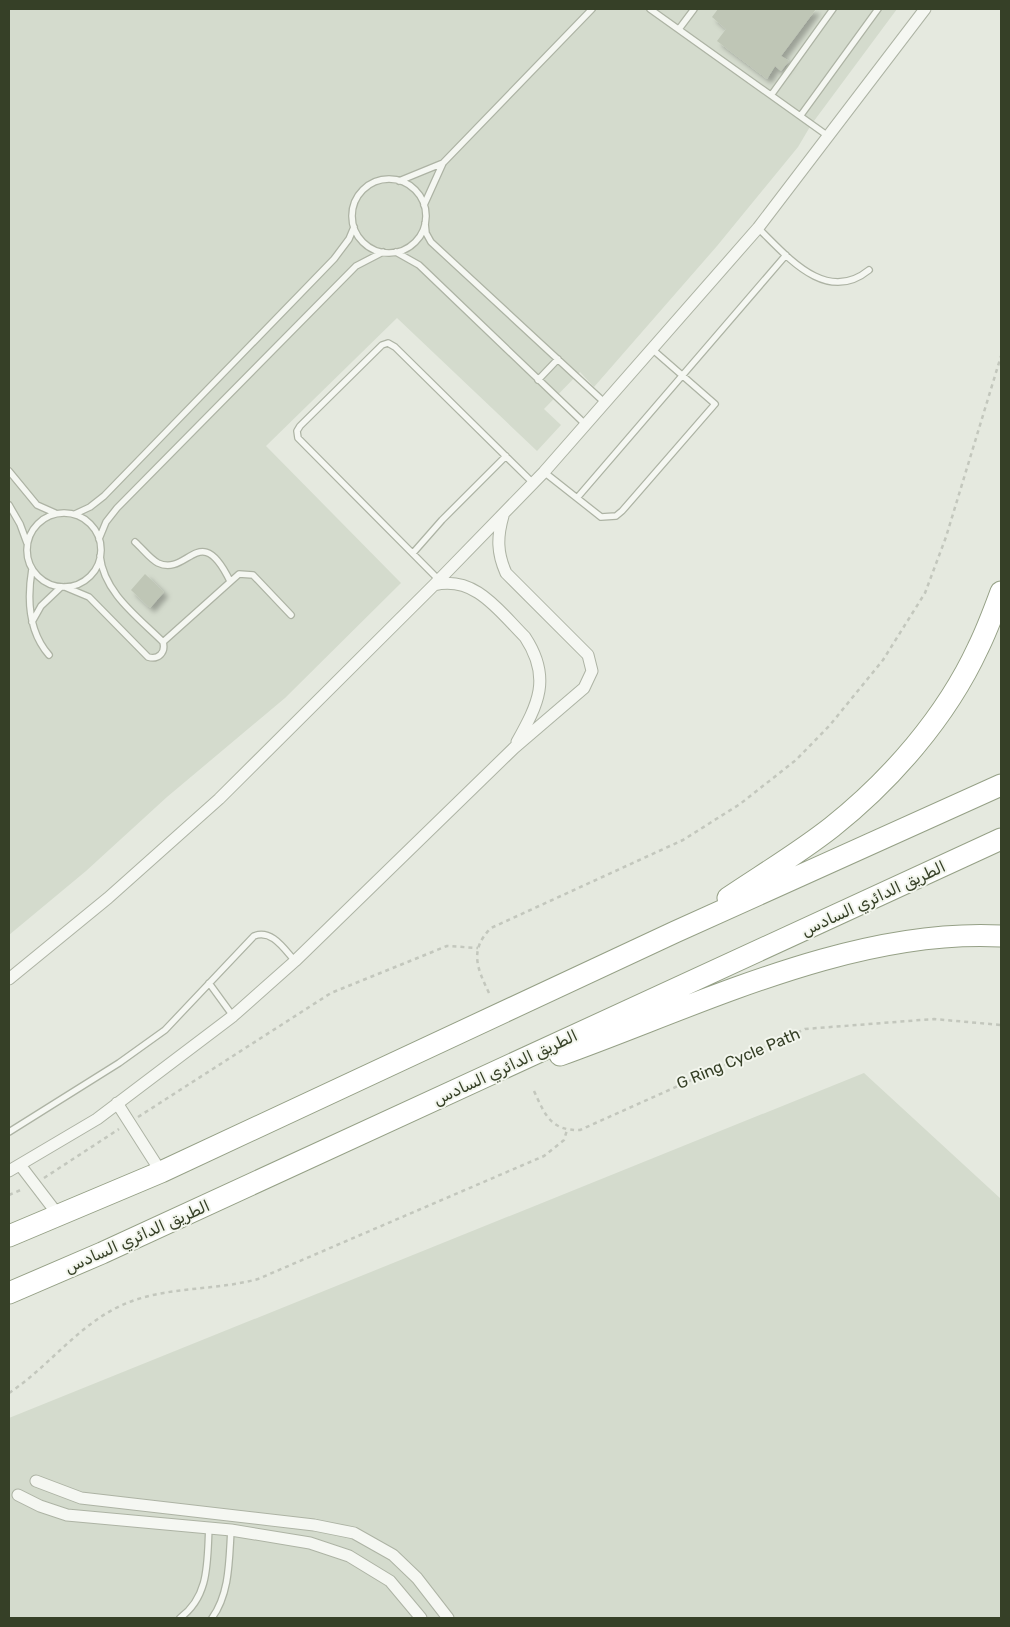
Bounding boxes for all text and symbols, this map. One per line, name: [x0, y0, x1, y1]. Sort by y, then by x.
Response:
street label: الطريق الدائري السادس: [798, 857, 949, 942]
street label: G Ring Cycle Path: [674, 1024, 803, 1093]
street label: الطريق الدائري السادس: [430, 1026, 581, 1111]
street label: الطريق الدائري السادس: [62, 1196, 214, 1279]

